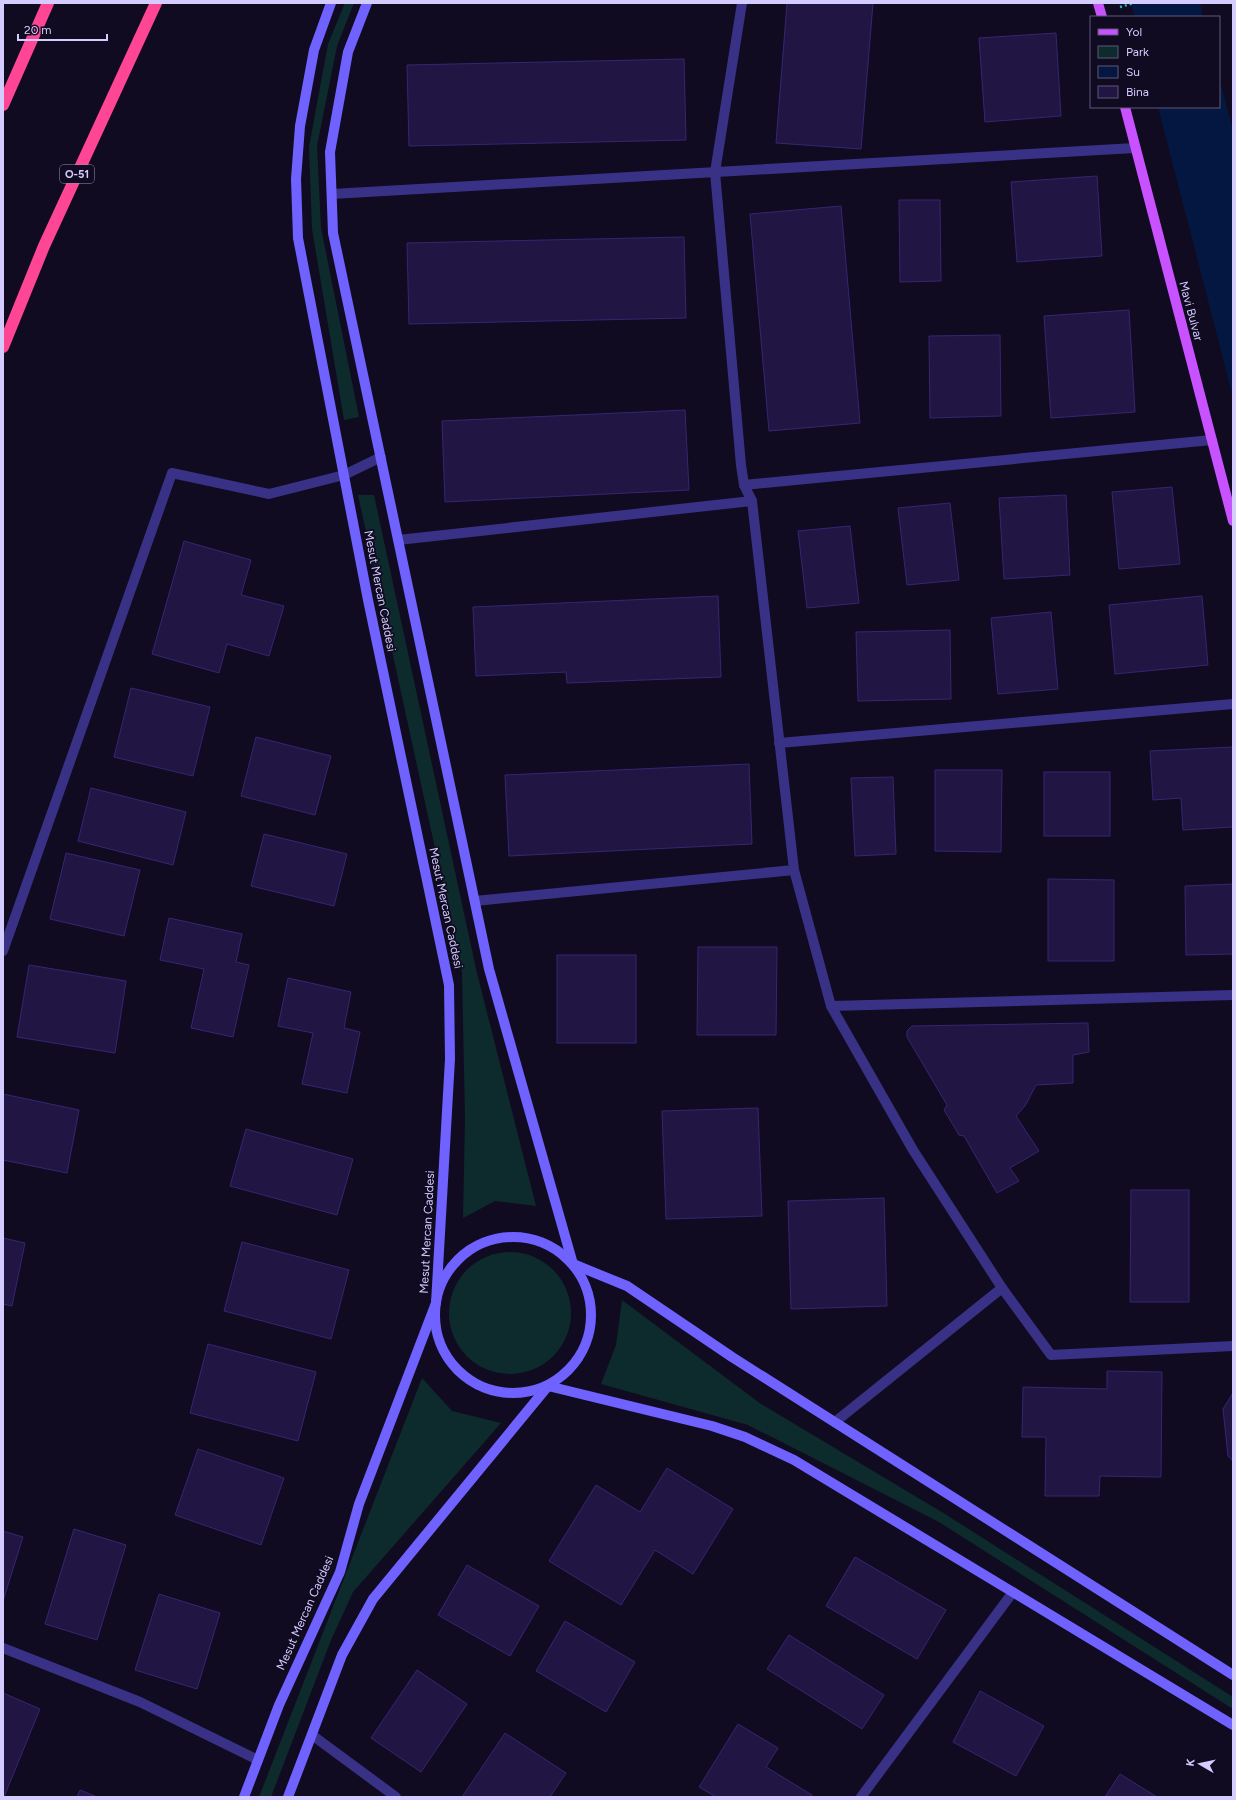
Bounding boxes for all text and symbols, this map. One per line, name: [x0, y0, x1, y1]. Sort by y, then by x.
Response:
scale bar: [18, 16, 107, 42]
legend: [1090, 16, 1220, 108]
text: 20 m: [24, 23, 52, 37]
text: Yol: [1126, 25, 1142, 39]
text: Park: [1126, 45, 1149, 59]
text: Su: [1126, 65, 1140, 79]
text: Bina: [1126, 85, 1149, 99]
road number: O-51: [60, 165, 94, 183]
street label: Mavi Bulvar: [1176, 280, 1206, 342]
street label: Mesut Mercan Caddesi: [361, 529, 399, 653]
street label: Mesut Mercan Caddesi: [426, 846, 466, 970]
street label: Mesut Mercan Caddesi: [417, 1170, 437, 1294]
street label: Mesut Mercan Caddesi: [274, 1554, 336, 1672]
north arrow: [1180, 1744, 1220, 1784]
text: K: [1184, 1757, 1198, 1767]

